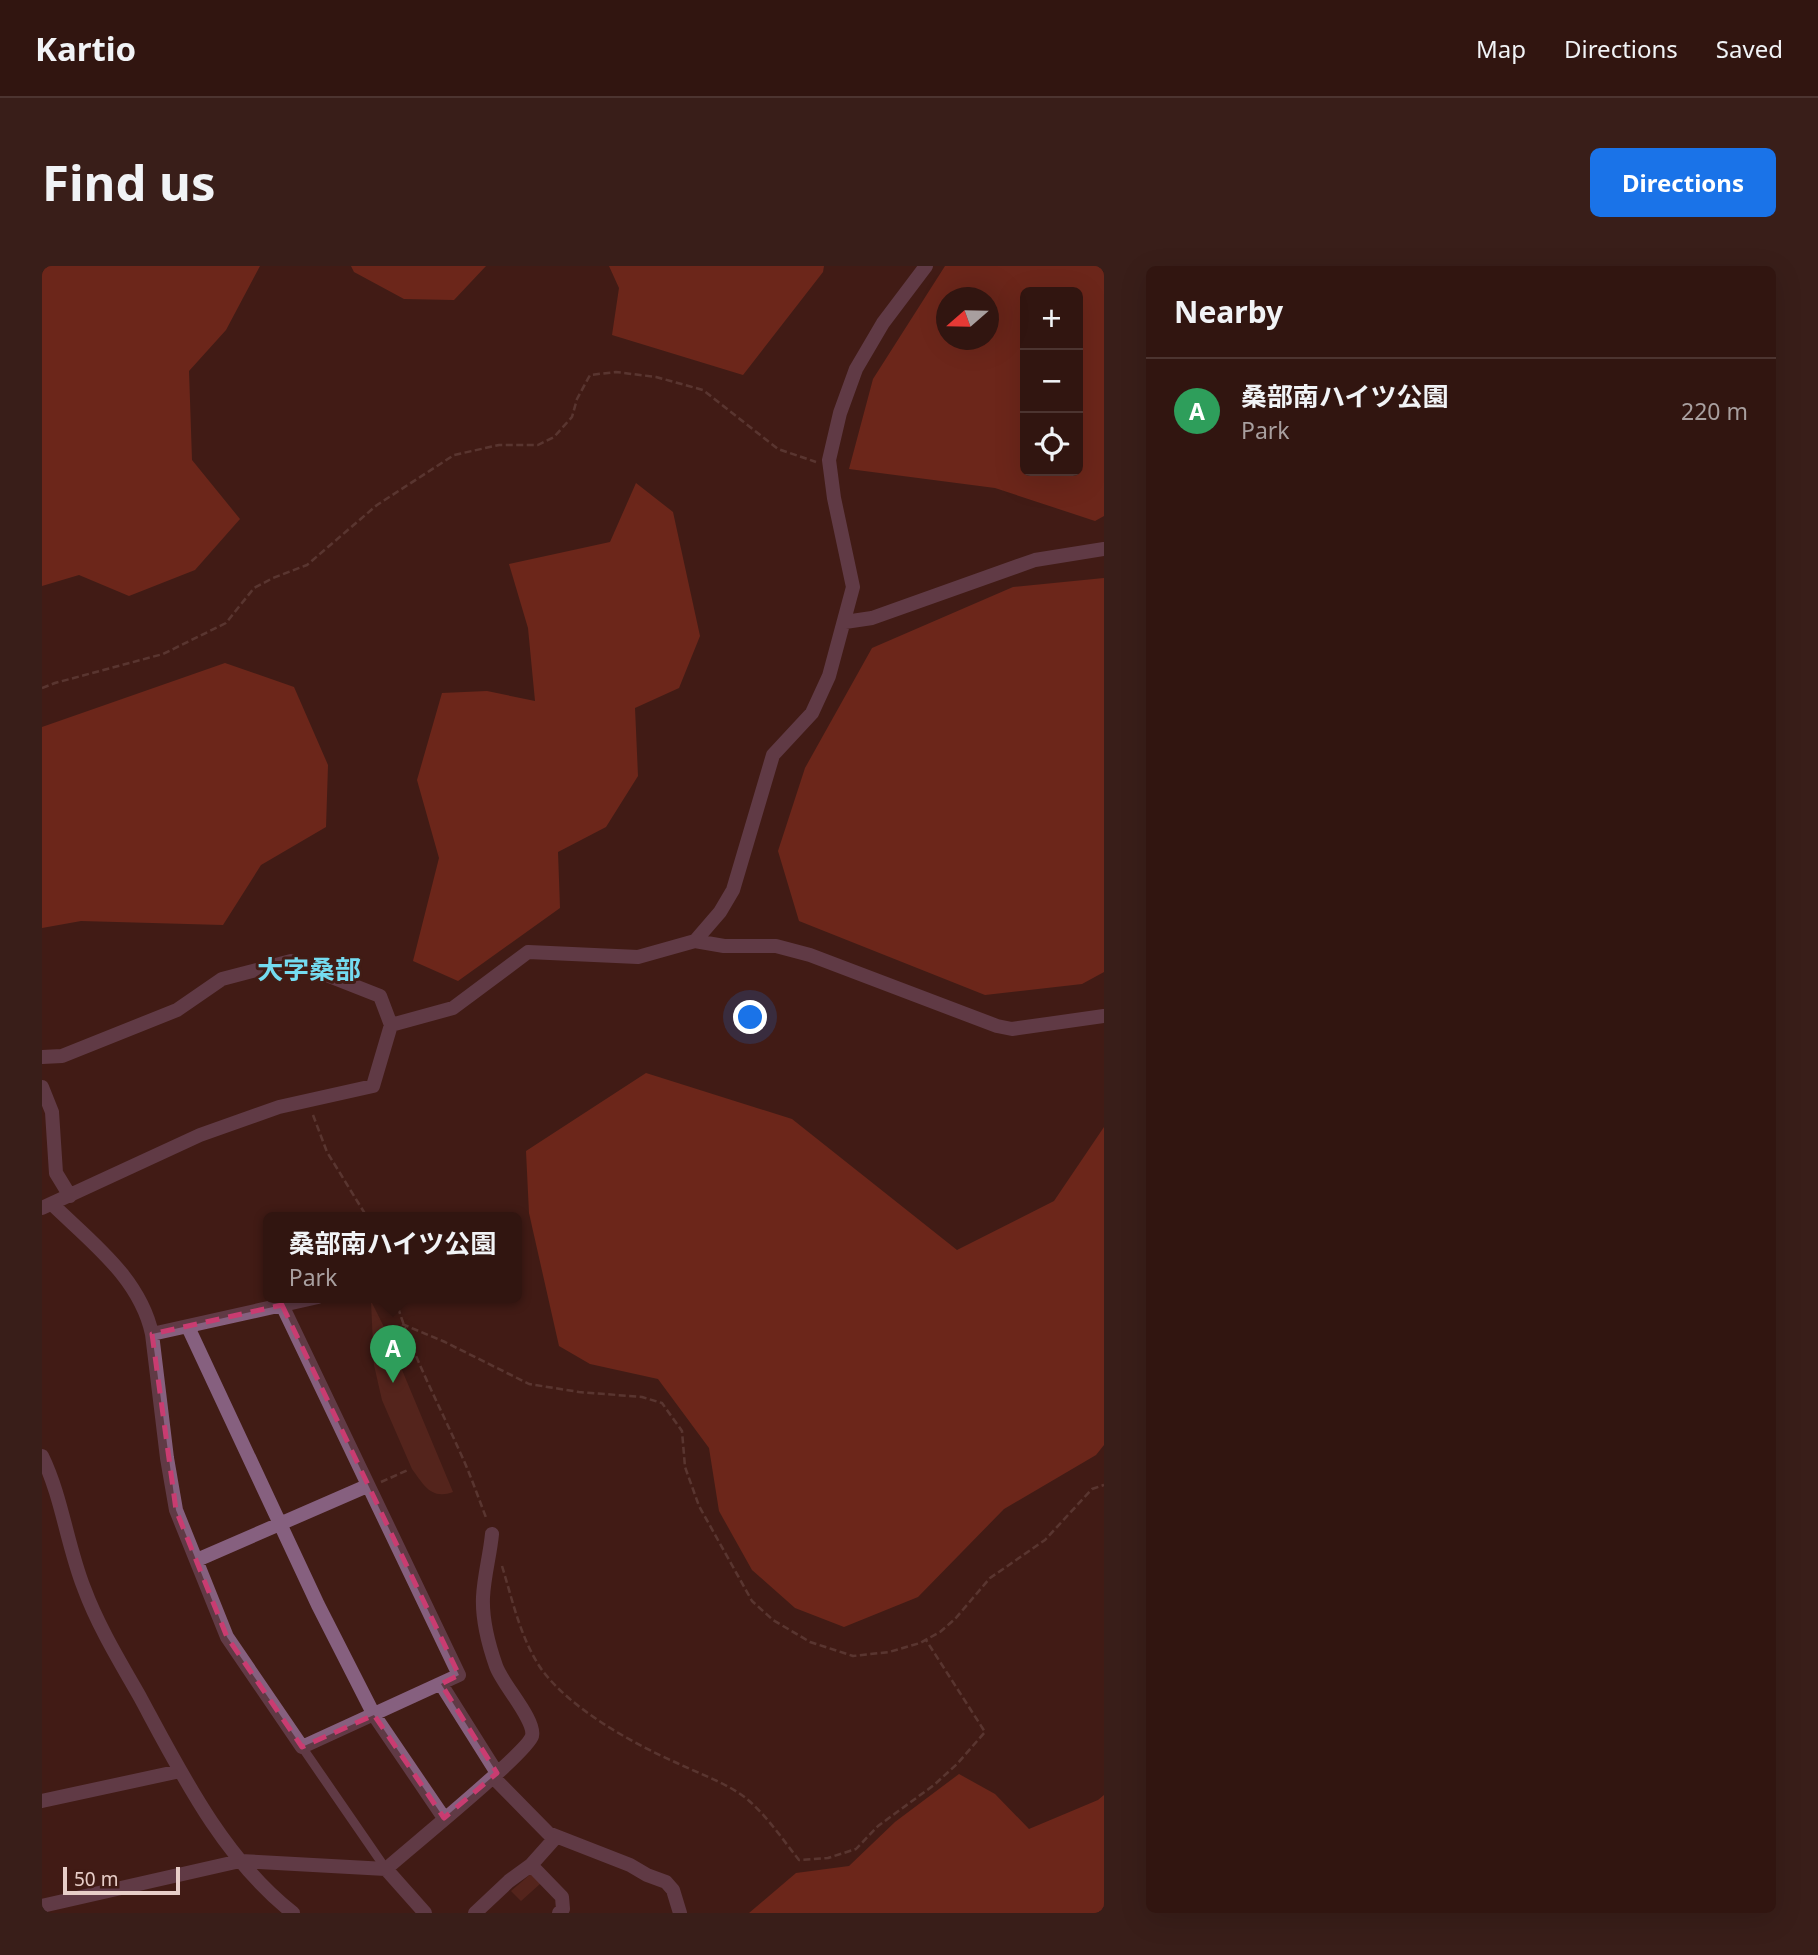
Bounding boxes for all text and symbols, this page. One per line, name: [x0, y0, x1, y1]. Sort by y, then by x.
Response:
text: Kartio: [35, 26, 136, 71]
text: Map: [1476, 32, 1526, 65]
text: Directions: [1564, 32, 1678, 65]
text: Saved: [1716, 32, 1783, 65]
button: Directions: [1590, 148, 1776, 217]
text: Find us: [42, 149, 216, 215]
north arrow: [936, 287, 999, 350]
map controls: [1020, 287, 1083, 476]
button: +: [1020, 287, 1083, 350]
text: Nearby: [1174, 291, 1283, 332]
button: −: [1020, 350, 1083, 413]
text: 桑部南ハイツ公園: [1241, 378, 1448, 414]
text: A: [1189, 395, 1205, 427]
text: 220 m: [1681, 395, 1748, 427]
button: locate: [1020, 413, 1083, 476]
text: Park: [1241, 414, 1290, 446]
district label: 大字桑部: [257, 951, 361, 987]
your location: [733, 1000, 767, 1034]
popup: [263, 1212, 522, 1303]
text: 桑部南ハイツ公園: [289, 1225, 496, 1261]
text: Park: [289, 1261, 337, 1293]
pin: A: [370, 1325, 416, 1383]
scale bar: [63, 1864, 180, 1896]
text: 50 m: [74, 1866, 118, 1892]

